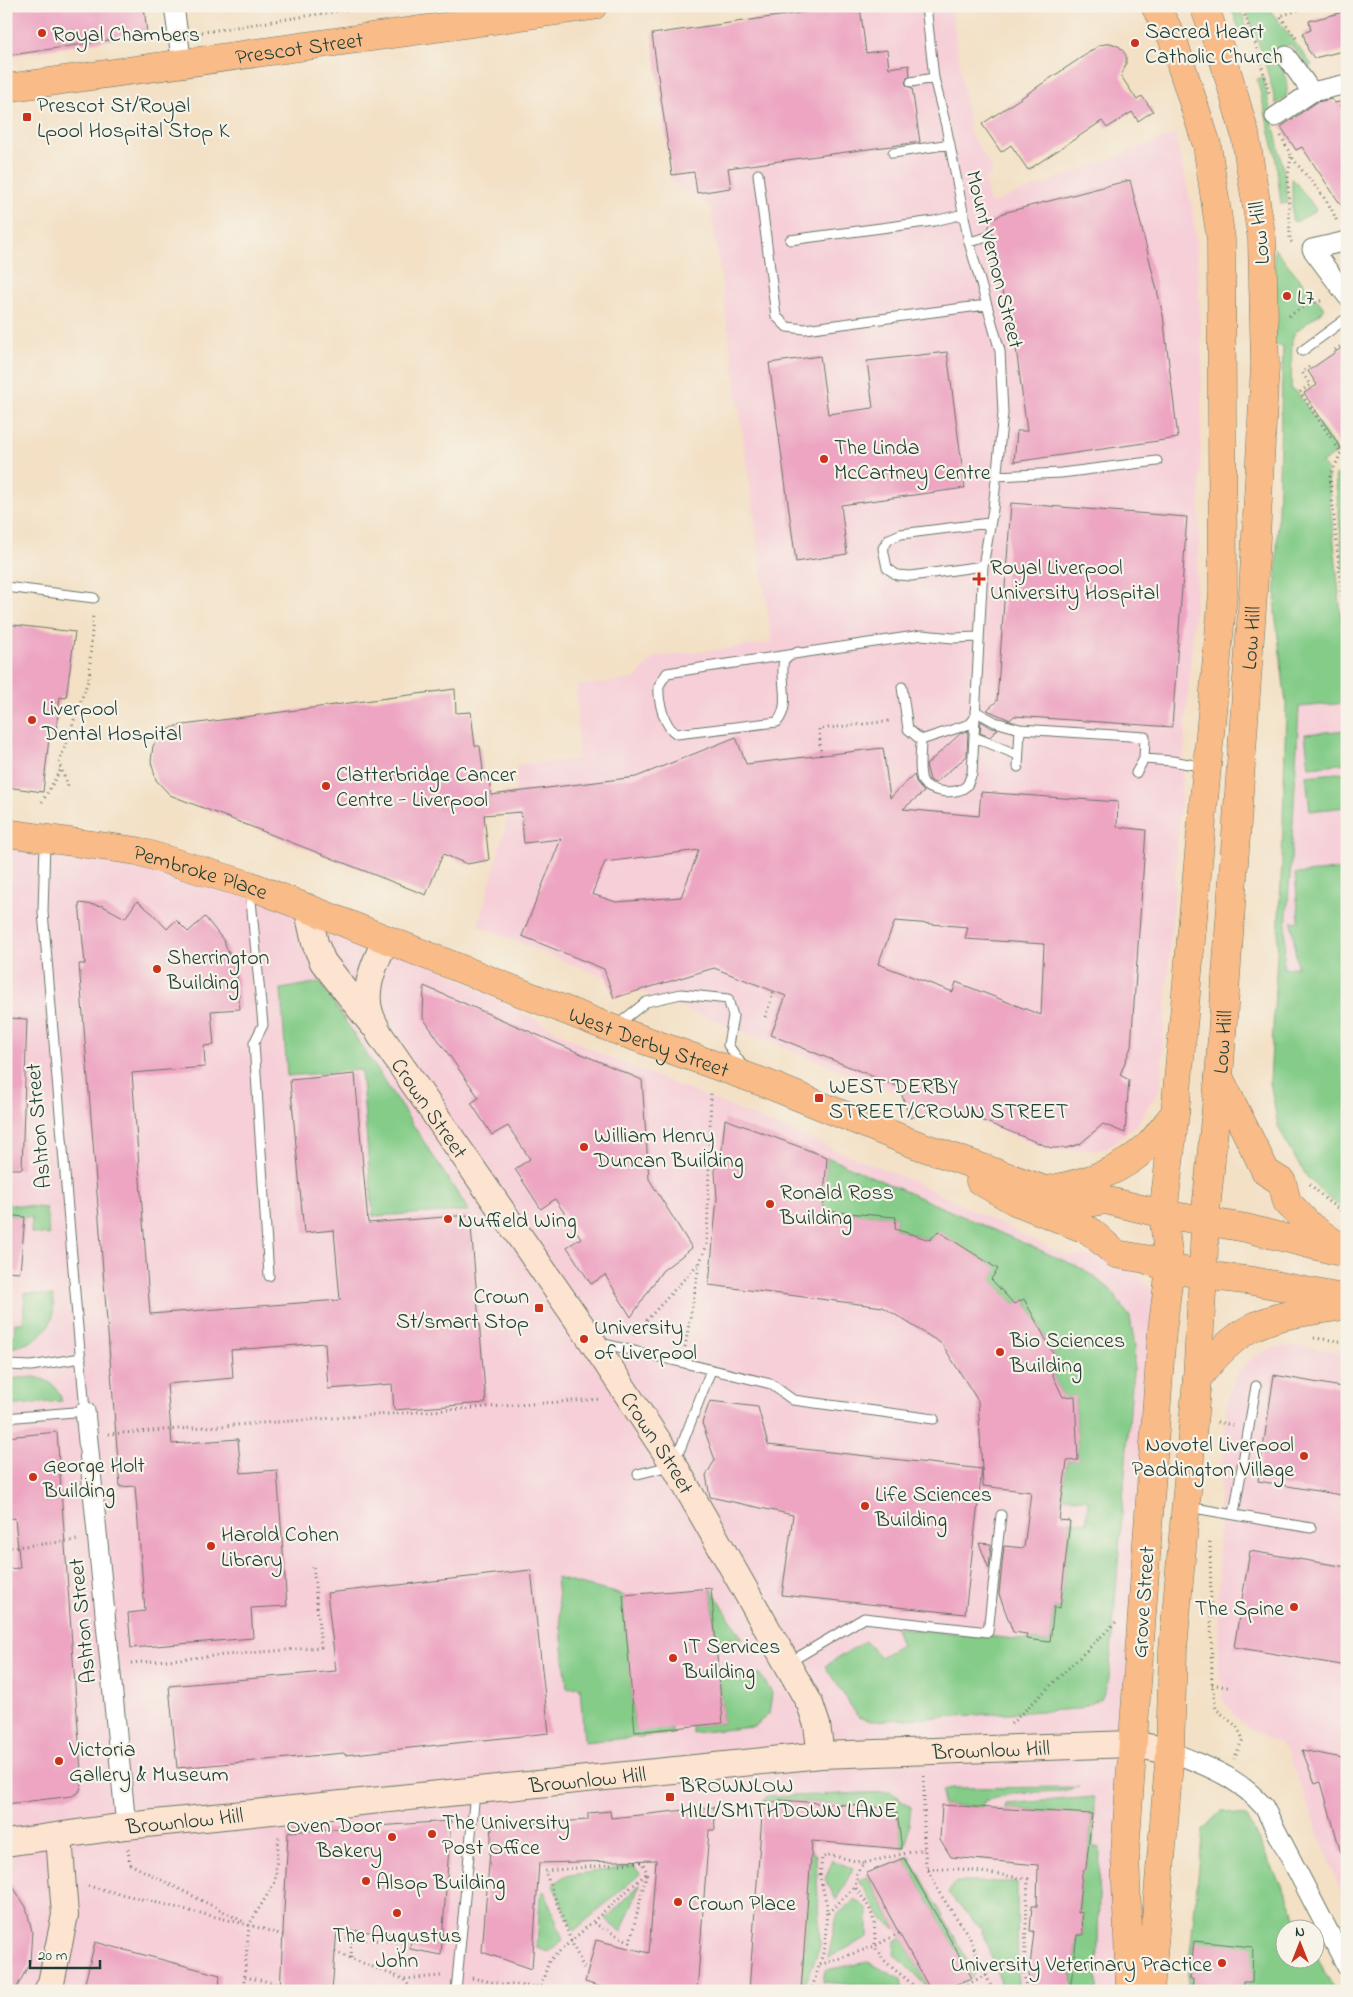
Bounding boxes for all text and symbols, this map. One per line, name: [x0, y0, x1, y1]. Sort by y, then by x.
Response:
place label: Sacred Heart Catholic Church: [1145, 17, 1283, 74]
place label: Royal Chambers: [52, 20, 200, 53]
street label: Prescot Street: [233, 25, 366, 75]
marker: Royal Chambers: [36, 27, 48, 39]
marker: Sacred Heart Catholic Church: [1129, 37, 1141, 49]
place label: Prescot St/Royal Lpool Hospital Stop K: [37, 91, 230, 148]
marker: Prescot St/Royal Lpool Hospital Stop K: [21, 111, 33, 123]
street label: Mount Vernon Street: [956, 167, 1031, 353]
street label: Low Hill: [1242, 199, 1280, 266]
place label: L7: [1297, 283, 1314, 315]
marker: L7: [1281, 290, 1293, 302]
place label: The Linda McCartney Centre: [834, 433, 991, 491]
marker: The Linda McCartney Centre: [818, 453, 830, 465]
place label: Royal Liverpool University Hospital: [990, 553, 1159, 611]
marker: Royal Liverpool University Hospital: [972, 572, 986, 586]
street label: Low Hill: [1235, 605, 1271, 671]
place label: Liverpool Dental Hospital: [41, 694, 182, 751]
marker: Liverpool Dental Hospital: [26, 714, 38, 726]
place label: Clatterbridge Cancer Centre - Liverpool: [336, 760, 517, 817]
marker: Clatterbridge Cancer Centre - Liverpool: [320, 780, 332, 792]
street label: Pembroke Place: [129, 838, 272, 910]
place label: Sherrington Building: [166, 943, 269, 1001]
marker: Sherrington Building: [151, 963, 163, 975]
street label: West Derby Street: [563, 1000, 733, 1088]
street label: Low Hill: [1206, 1009, 1243, 1075]
street label: Crown Street: [381, 1052, 475, 1167]
street label: Ashton Street: [19, 1061, 61, 1190]
place label: WEST DERBY STREET/CROWN STREET: [829, 1072, 1069, 1129]
marker: WEST DERBY STREET/CROWN STREET: [813, 1092, 825, 1104]
place label: William Henry Duncan Building: [593, 1121, 744, 1179]
marker: William Henry Duncan Building: [578, 1141, 590, 1153]
place label: Ronald Ross Building: [779, 1178, 894, 1236]
marker: Ronald Ross Building: [764, 1198, 776, 1210]
place label: Nuffield Wing: [458, 1206, 577, 1239]
marker: Nuffield Wing: [442, 1213, 454, 1225]
place label: Crown St/smart Stop: [396, 1282, 529, 1339]
marker: Crown St/smart Stop: [533, 1302, 545, 1314]
place label: University of Liverpool: [594, 1313, 697, 1370]
place label: Bio Sciences Building: [1009, 1326, 1125, 1384]
marker: University of Liverpool: [578, 1333, 590, 1345]
marker: Bio Sciences Building: [994, 1346, 1006, 1358]
street label: Crown Street: [611, 1386, 701, 1502]
place label: Novotel Liverpool Paddington Village: [1132, 1430, 1294, 1488]
marker: Novotel Liverpool Paddington Village: [1298, 1450, 1310, 1462]
place label: George Holt Building: [42, 1451, 145, 1509]
marker: George Holt Building: [27, 1471, 39, 1483]
place label: Life Sciences Building: [874, 1480, 992, 1538]
marker: Life Sciences Building: [859, 1500, 871, 1512]
place label: Harold Cohen Library: [221, 1520, 339, 1578]
marker: Harold Cohen Library: [205, 1540, 217, 1552]
street label: Grove Street: [1125, 1545, 1165, 1659]
street label: Ashton Street: [61, 1556, 106, 1685]
place label: The Spine: [1195, 1594, 1284, 1626]
marker: The Spine: [1288, 1601, 1300, 1613]
place label: IT Services Building: [682, 1632, 780, 1690]
marker: IT Services Building: [667, 1652, 679, 1664]
street label: Brownlow Hill: [931, 1734, 1051, 1770]
place label: Victoria Gallery & Museum: [68, 1735, 229, 1793]
marker: Victoria Gallery & Museum: [53, 1755, 65, 1767]
street label: Brownlow Hill: [527, 1760, 648, 1804]
place label: BROWNLOW HILL/SMITHDOWN LANE: [679, 1771, 897, 1828]
marker: BROWNLOW HILL/SMITHDOWN LANE: [664, 1791, 676, 1803]
street label: Brownlow Hill: [124, 1801, 245, 1845]
place label: The University Post Office: [442, 1808, 570, 1865]
place label: Oven Door Bakery: [286, 1811, 382, 1869]
marker: The University Post Office: [426, 1828, 438, 1840]
marker: Oven Door Bakery: [386, 1831, 398, 1843]
place label: Alsop Building: [376, 1868, 506, 1901]
marker: Alsop Building: [360, 1875, 372, 1887]
place label: Crown Place: [688, 1889, 796, 1921]
marker: Crown Place: [672, 1896, 684, 1908]
marker: The Augustus John: [391, 1907, 403, 1919]
north arrow: [1276, 1920, 1326, 1970]
place label: The Augustus John: [332, 1921, 462, 1978]
text: N: [1295, 1922, 1305, 1943]
scale bar: [30, 1937, 100, 1969]
text: 20 m: [38, 1945, 68, 1967]
place label: University Veterinary Practice: [951, 1950, 1212, 1983]
marker: University Veterinary Practice: [1216, 1957, 1228, 1969]

